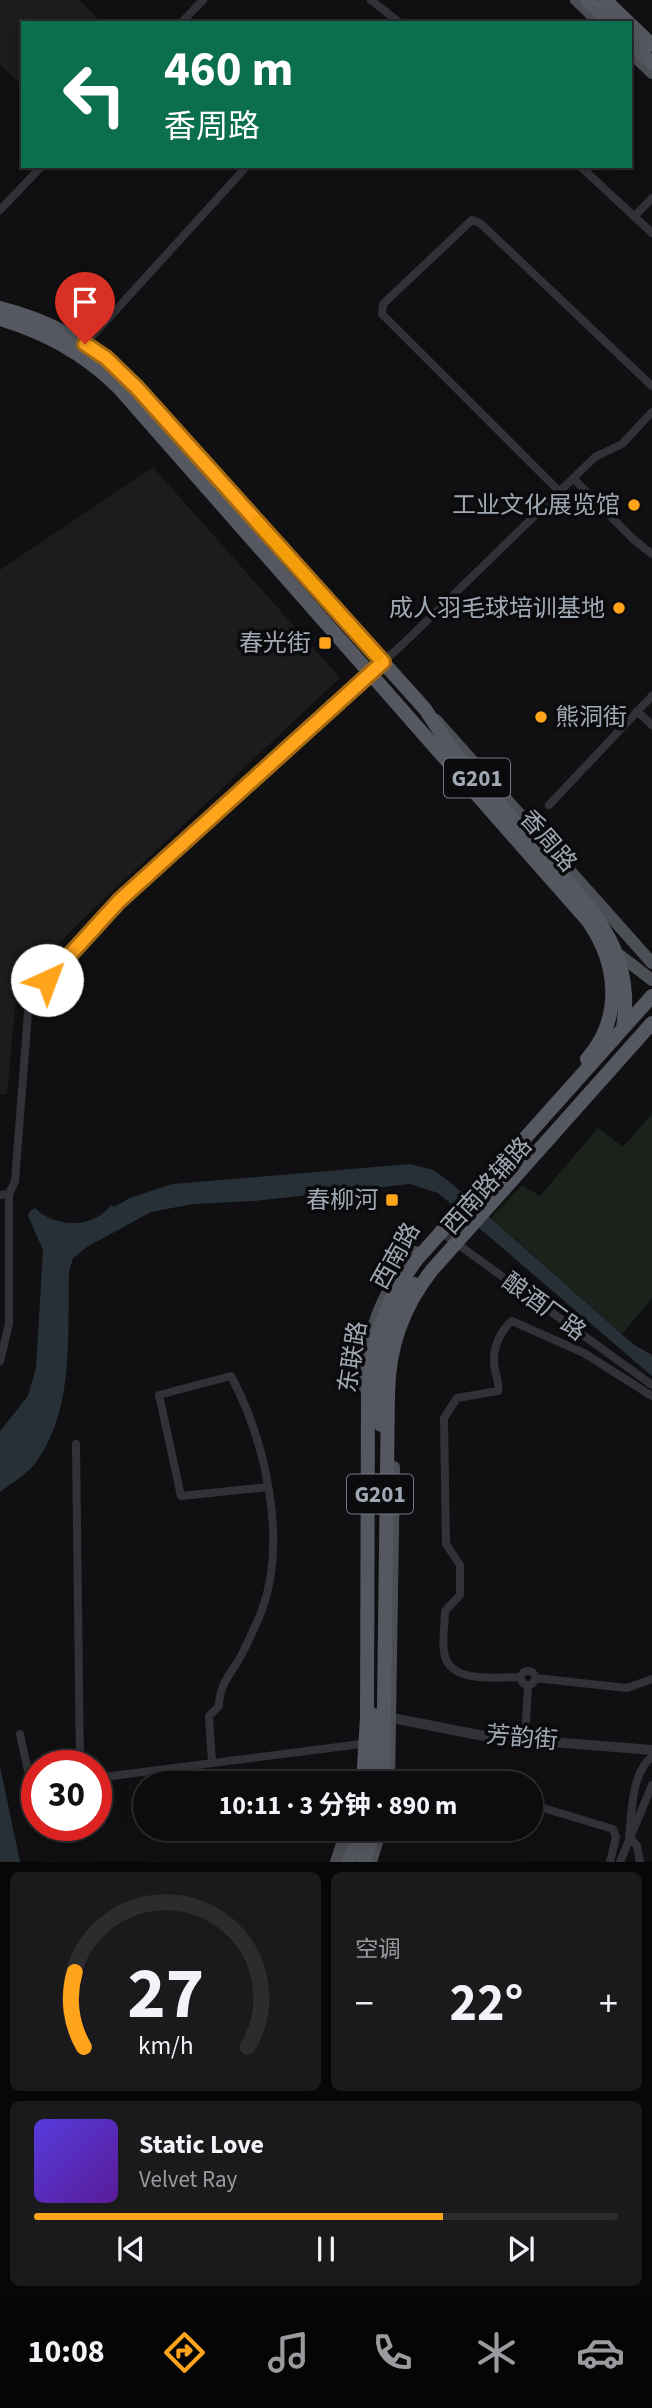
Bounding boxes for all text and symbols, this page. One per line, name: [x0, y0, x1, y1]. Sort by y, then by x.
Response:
text: 460 m: [164, 35, 293, 105]
icon: left: [49, 49, 140, 140]
text: 香周路: [164, 104, 260, 150]
pin: [55, 272, 115, 344]
icon: arrive: [66, 283, 104, 321]
place label: 工业文化展览馆: [452, 488, 620, 523]
marker: 工业文化展览馆: [626, 497, 642, 513]
place label: 成人羽毛球培训基地: [389, 591, 605, 626]
marker: 成人羽毛球培训基地: [611, 600, 627, 616]
place label: 春光街: [239, 626, 311, 661]
marker: 春光街: [317, 635, 333, 651]
place label: 熊洞街: [555, 700, 627, 735]
marker: 熊洞街: [533, 709, 549, 725]
road number: G201: [444, 758, 510, 798]
street label: 香周路: [511, 802, 585, 880]
position arrow: [10, 943, 84, 1017]
street label: 西南路辅路: [434, 1130, 540, 1242]
place label: 春柳河: [306, 1183, 378, 1218]
marker: 春柳河: [384, 1192, 400, 1208]
street label: 西南路: [363, 1216, 429, 1296]
street label: 酿酒厂路: [495, 1265, 593, 1349]
street label: 东联路: [330, 1319, 376, 1395]
road number: G201: [347, 1474, 413, 1513]
street label: 芳韵街: [485, 1717, 559, 1759]
speed limit sign: 30: [21, 1750, 112, 1841]
text: 10:11 · 3 分钟 · 890 m: [219, 1787, 457, 1824]
text: 空调: [355, 1933, 401, 1966]
text: 27: [127, 1943, 204, 2047]
text: 22°: [450, 1967, 523, 2041]
text: −: [355, 1977, 374, 2031]
text: +: [599, 1977, 618, 2031]
text: km/h: [138, 2028, 193, 2064]
text: Static Love: [139, 2126, 264, 2163]
text: Velvet Ray: [139, 2163, 237, 2196]
icon: previous: [112, 2230, 150, 2268]
icon: pause: [307, 2230, 345, 2268]
icon: next: [502, 2230, 540, 2268]
icon: directions: [160, 2328, 209, 2377]
icon: music: [264, 2328, 313, 2377]
icon: phone: [368, 2328, 417, 2377]
icon: climate: [472, 2328, 521, 2377]
icon: car: [576, 2328, 625, 2377]
text: 10:08: [27, 2329, 105, 2375]

